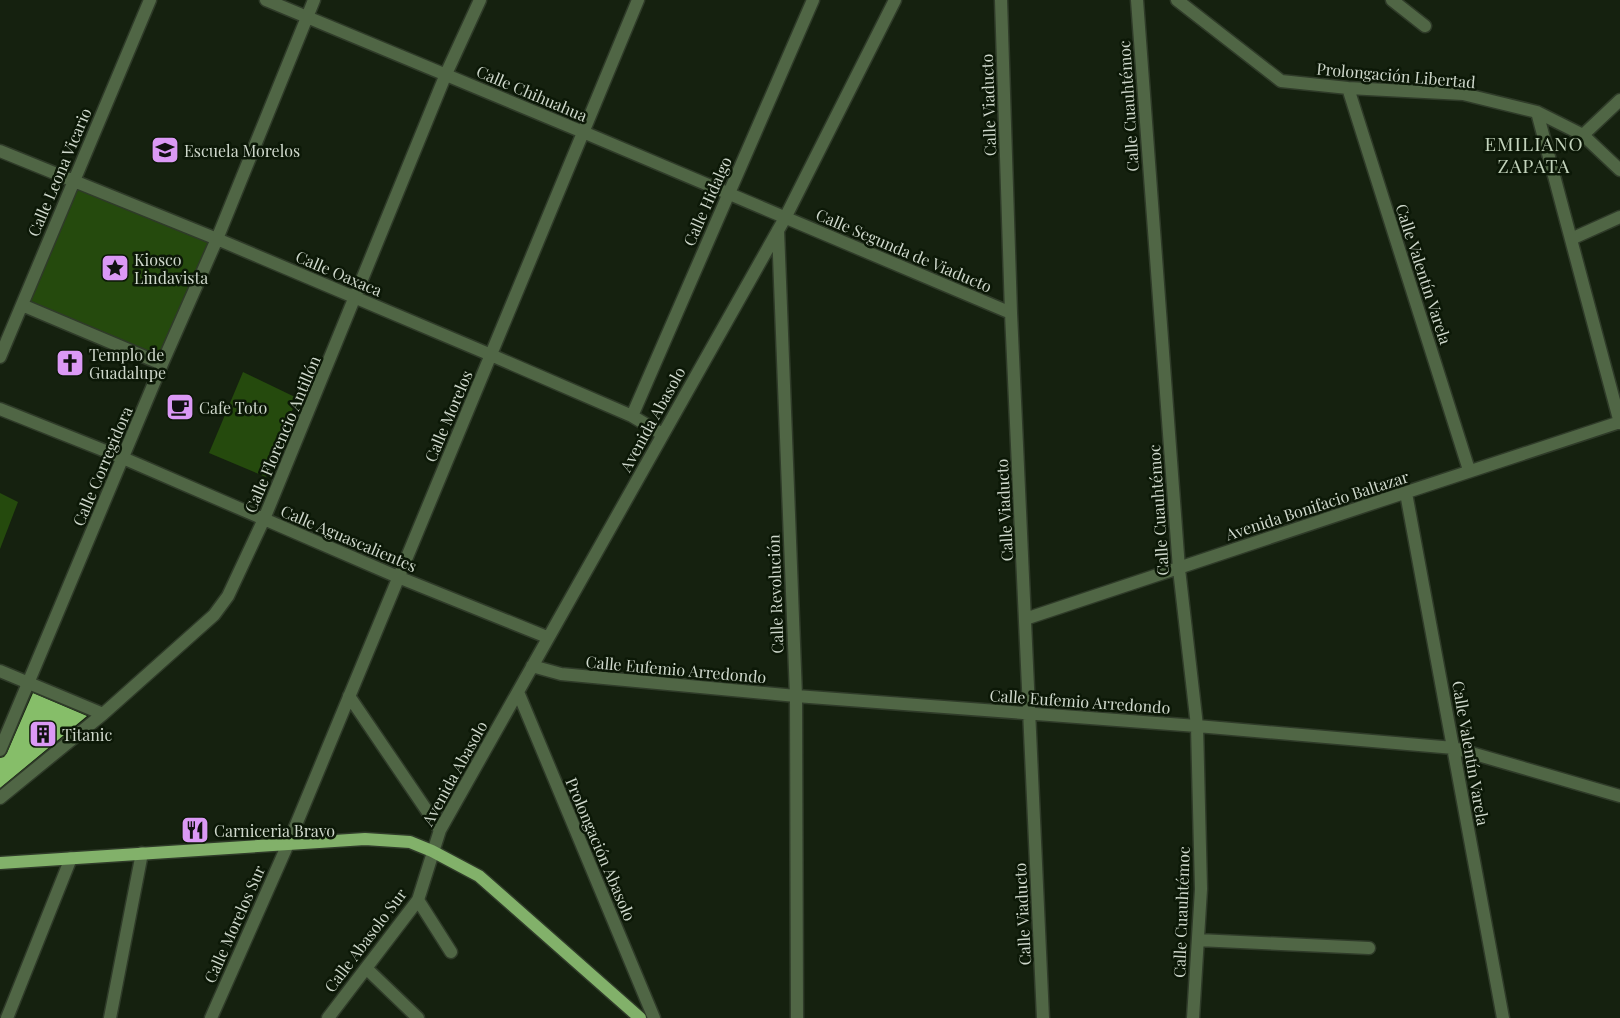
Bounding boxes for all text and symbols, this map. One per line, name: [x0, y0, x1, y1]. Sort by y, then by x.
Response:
street label: Calle Cuauhtémoc: [1113, 39, 1143, 172]
street label: Calle Viaducto: [976, 53, 1000, 157]
street label: Prolongación Libertad: [1316, 58, 1476, 92]
street label: Calle Chihuahua: [473, 60, 591, 126]
street label: Calle Leona Vicario: [22, 104, 96, 239]
district label: EMILIANO ZAPATA: [1484, 130, 1584, 178]
school or university icon: Escuela Morelos: [150, 135, 180, 165]
place label: Escuela Morelos: [184, 140, 300, 161]
street label: Calle Hidalgo: [678, 153, 736, 249]
street label: Calle Valentín Varela: [1391, 201, 1457, 347]
street label: Calle Segunda de Viaducto: [813, 203, 995, 297]
street label: Calle Oaxaca: [293, 245, 385, 301]
place label: Kiosco Lindavista: [134, 249, 208, 288]
place icon: Kiosco Lindavista: [100, 253, 130, 283]
place label: Templo de Guadalupe: [89, 344, 166, 383]
church icon: Templo de Guadalupe: [55, 348, 85, 378]
street label: Calle Florencio Antillón: [239, 352, 325, 516]
street label: Avenida Abasolo: [614, 363, 690, 476]
street label: Calle Morelos: [419, 367, 477, 465]
cafe icon: Cafe Toto: [165, 392, 195, 422]
place label: Cafe Toto: [199, 397, 267, 418]
street label: Calle Corregidora: [67, 403, 137, 529]
street label: Calle Cuauhtémoc: [1143, 443, 1173, 576]
street label: Calle Viaducto: [991, 458, 1017, 562]
street label: Avenida Bonifacio Baltazar: [1222, 465, 1411, 545]
street label: Calle Aguascalientes: [278, 500, 420, 576]
street label: Calle Revolución: [762, 534, 788, 654]
street label: Calle Eufemio Arredondo: [585, 651, 767, 687]
street label: Calle Valentín Varela: [1448, 679, 1494, 827]
street label: Calle Eufemio Arredondo: [989, 684, 1171, 718]
street label: Avenida Abasolo: [416, 717, 492, 830]
building icon: Titanic: [28, 719, 58, 749]
place label: Titanic: [62, 724, 112, 745]
street label: Prolongación Abasolo: [561, 774, 641, 924]
restaurant icon: Carniceria Bravo: [180, 815, 210, 845]
place label: Carniceria Bravo: [214, 820, 335, 841]
street label: Calle Cuauhtémoc: [1168, 846, 1194, 978]
street label: Calle Morelos Sur: [199, 862, 269, 986]
street label: Calle Viaducto: [1009, 862, 1035, 966]
street label: Calle Abasolo Sur: [319, 884, 411, 996]

